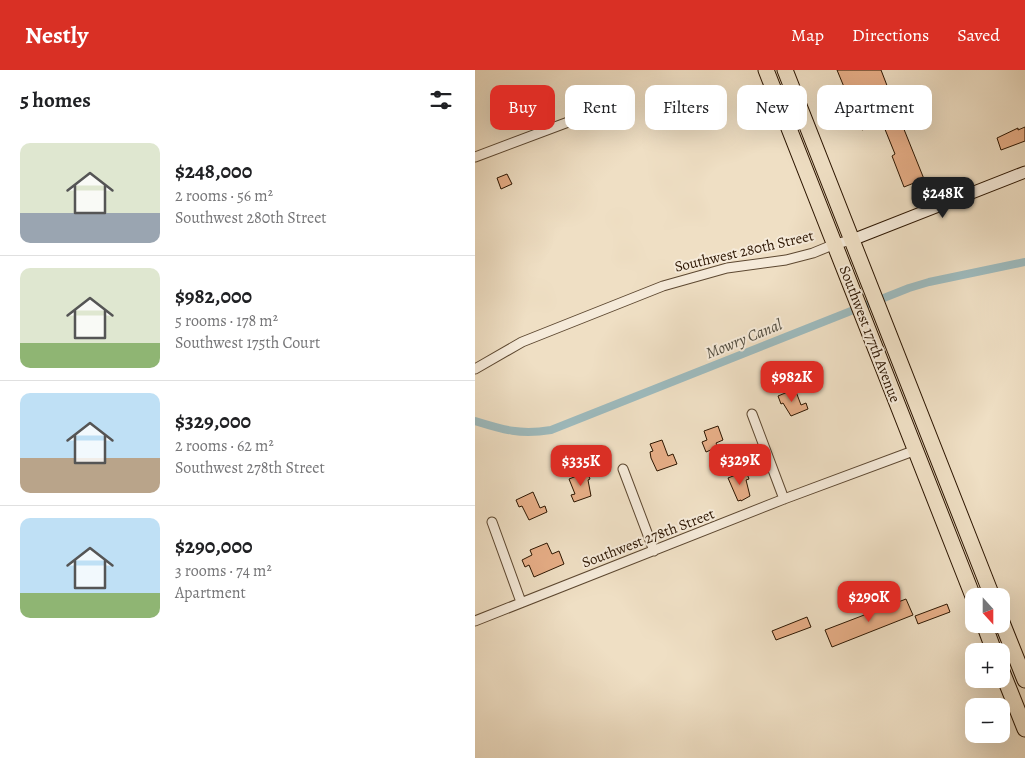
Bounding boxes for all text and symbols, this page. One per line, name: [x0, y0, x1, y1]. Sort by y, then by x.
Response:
text: Nestly: [25, 19, 88, 51]
text: Map: [791, 23, 824, 47]
text: Directions: [852, 23, 929, 47]
text: Saved: [957, 23, 1000, 47]
chip: Buy: [490, 85, 555, 130]
chip: Rent: [565, 85, 635, 130]
chip: Filters: [645, 85, 727, 130]
chip: New: [737, 85, 807, 130]
chip: Apartment: [817, 85, 932, 130]
text: 5 homes: [20, 86, 91, 114]
icon: filters: [427, 86, 455, 114]
text: $248,000: [175, 157, 252, 185]
icon: home: [60, 163, 120, 223]
pin: $248K: [908, 176, 978, 219]
text: $248K: [923, 182, 963, 204]
text: 2 rooms · 56 m²: [175, 185, 273, 207]
text: Southwest 280th Street: [175, 207, 327, 229]
street label: Southwest 280th Street: [673, 225, 816, 277]
street label: Southwest 177th Avenue: [835, 263, 905, 406]
text: $982,000: [175, 282, 252, 310]
icon: home: [60, 288, 120, 348]
text: 5 rooms · 178 m²: [175, 310, 278, 332]
water label: Mowry Canal: [702, 314, 786, 364]
text: Southwest 175th Court: [175, 332, 320, 354]
pin: $982K: [757, 360, 827, 403]
text: $982K: [772, 366, 812, 388]
text: $329,000: [175, 407, 251, 435]
icon: home: [60, 413, 120, 473]
text: 2 rooms · 62 m²: [175, 435, 274, 457]
pin: $335K: [546, 444, 616, 487]
pin: $329K: [705, 444, 775, 486]
text: $329K: [720, 449, 760, 471]
text: $335K: [562, 450, 600, 472]
text: Southwest 278th Street: [175, 457, 325, 479]
street label: Southwest 278th Street: [579, 503, 717, 572]
text: $290,000: [175, 532, 253, 560]
icon: home: [60, 538, 120, 598]
text: 3 rooms · 74 m²: [175, 560, 272, 582]
pin: $290K: [834, 580, 904, 623]
text: Apartment: [175, 582, 246, 604]
text: $290K: [848, 586, 890, 608]
north arrow: [965, 588, 1010, 632]
map controls: [965, 588, 1010, 743]
button: +: [965, 643, 1010, 688]
button: −: [965, 698, 1010, 743]

